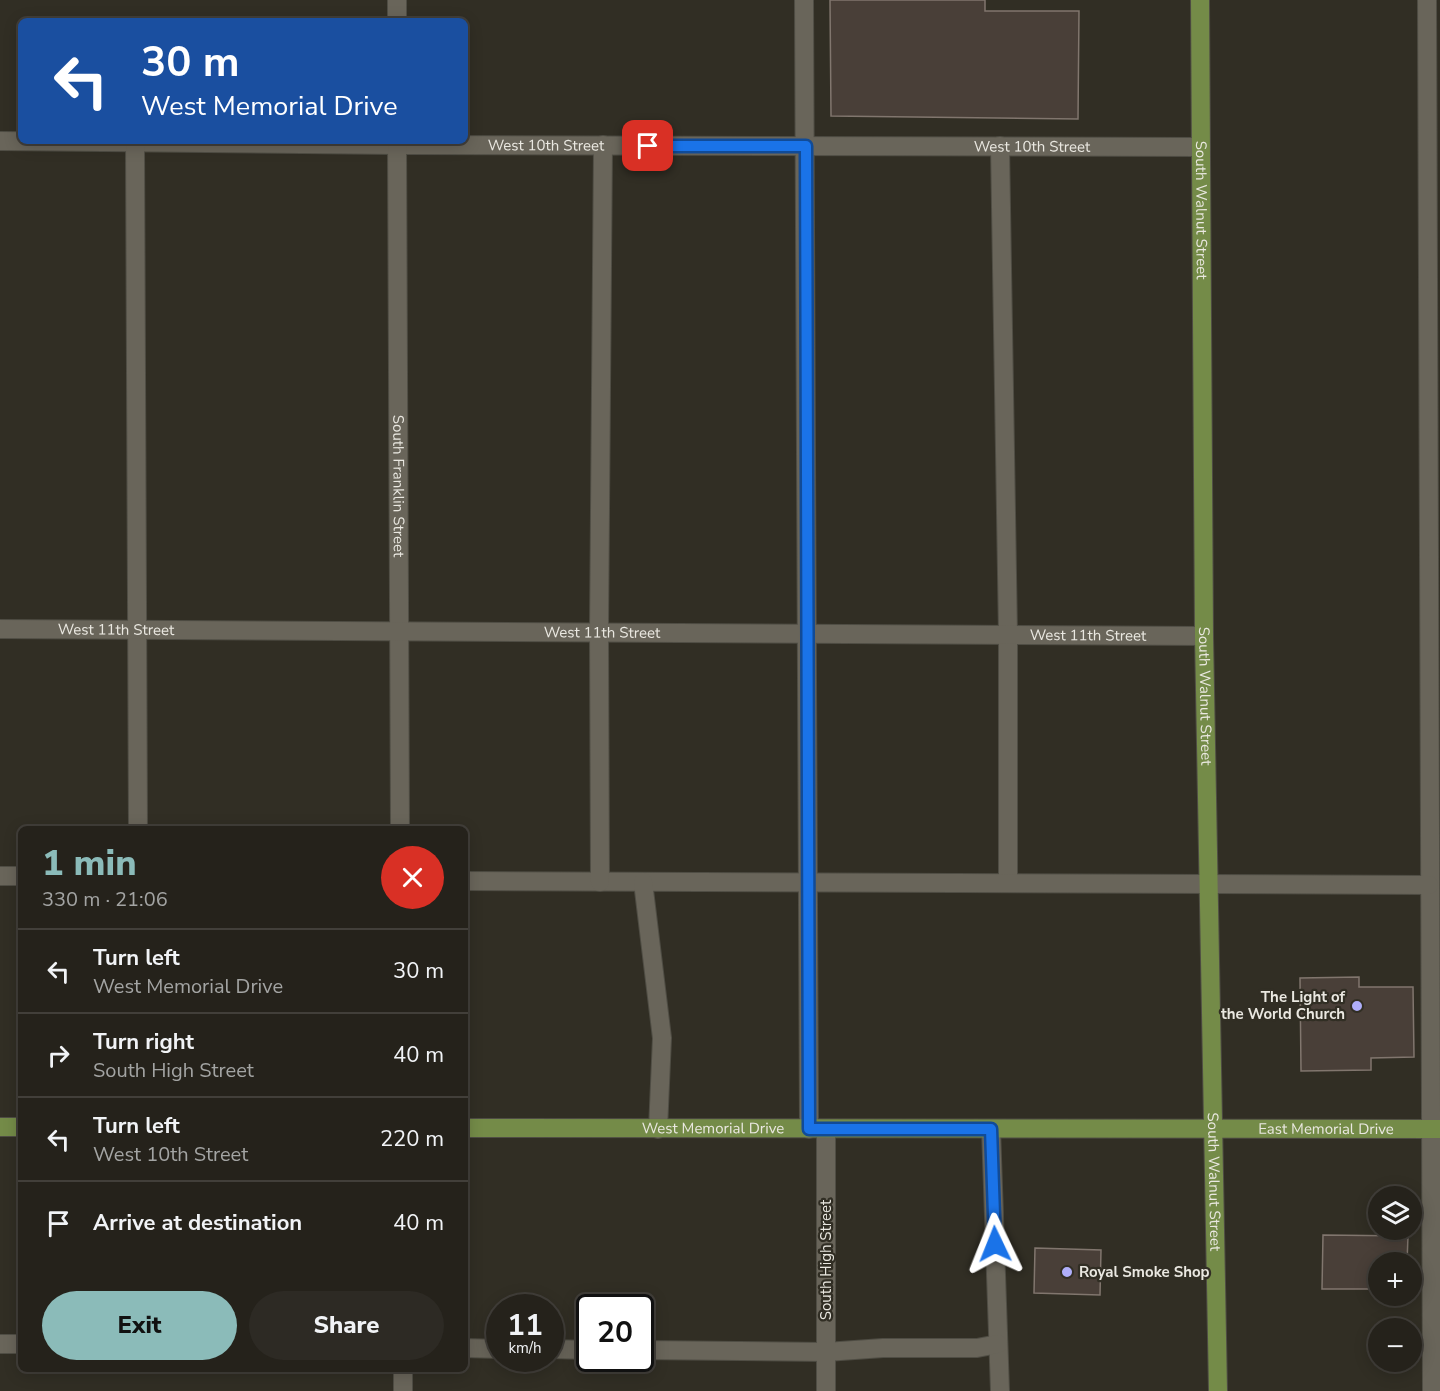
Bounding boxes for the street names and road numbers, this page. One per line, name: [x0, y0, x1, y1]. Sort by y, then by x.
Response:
street label: West 10th Street: [488, 135, 605, 156]
street label: West 10th Street: [974, 136, 1091, 157]
street label: South Walnut Street: [1191, 141, 1212, 280]
street label: South Franklin Street: [388, 415, 409, 558]
street label: West 11th Street: [58, 619, 175, 640]
street label: West 11th Street: [544, 622, 661, 643]
street label: West 11th Street: [1030, 625, 1147, 646]
street label: South Walnut Street: [1194, 627, 1216, 766]
street label: South Walnut Street: [1203, 1112, 1225, 1252]
street label: West Memorial Drive: [642, 1118, 784, 1138]
street label: East Memorial Drive: [1258, 1119, 1394, 1139]
street label: South High Street: [816, 1199, 836, 1320]

